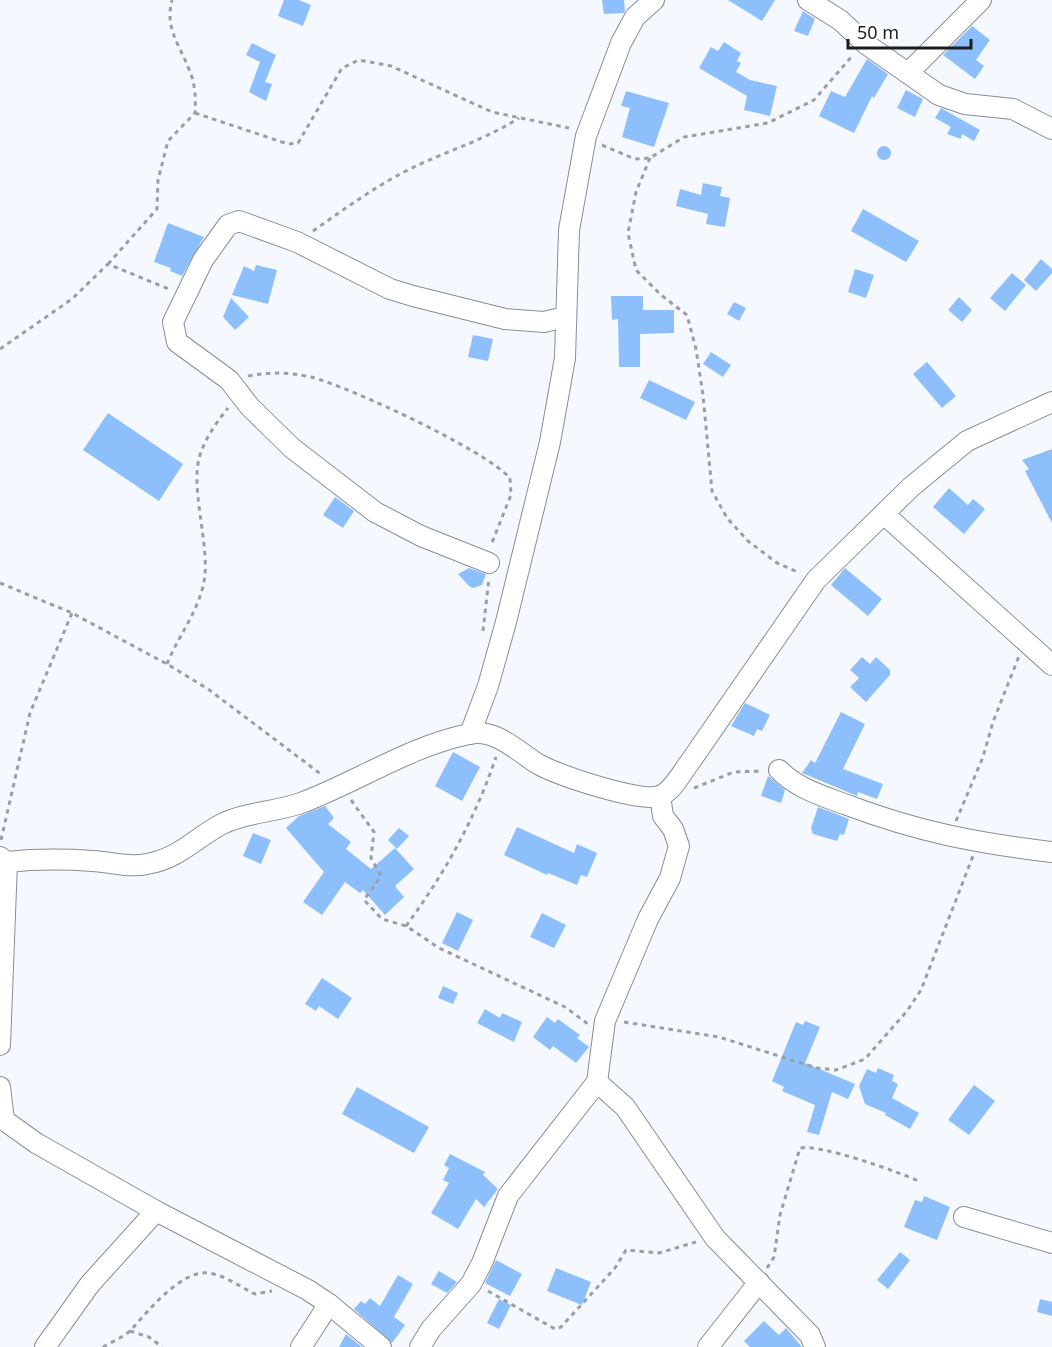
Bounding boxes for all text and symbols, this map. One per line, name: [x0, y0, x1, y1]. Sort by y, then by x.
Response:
scale bar: [848, 12, 971, 50]
text: 50 m: [857, 20, 899, 44]

